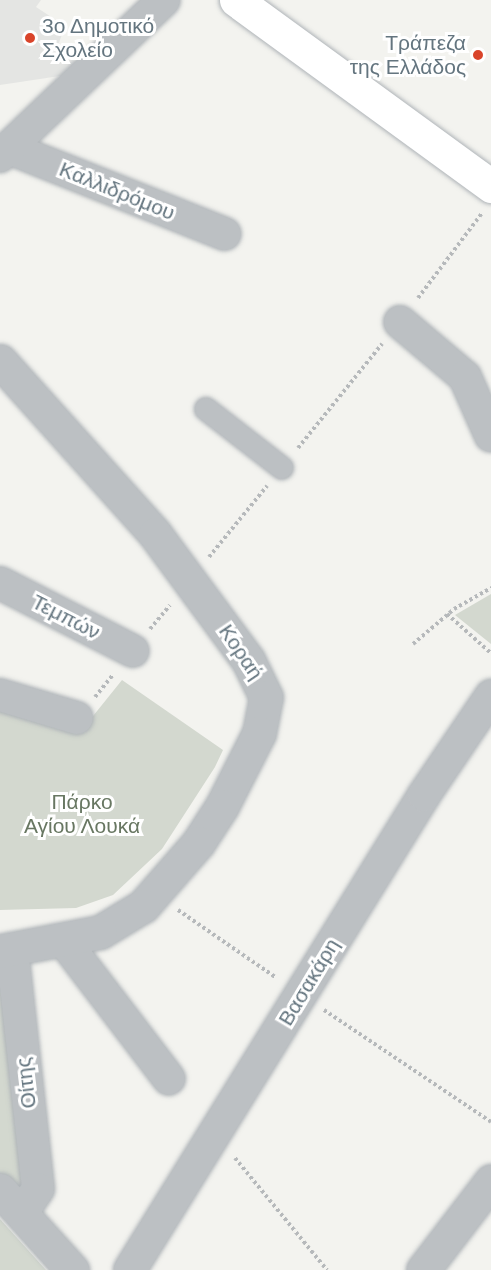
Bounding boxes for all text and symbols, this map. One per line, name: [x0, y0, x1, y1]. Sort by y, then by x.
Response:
place label: 3ο Δημοτικό Σχολείο: [42, 13, 155, 63]
place label: Τράπεζα της Ελλάδος: [350, 30, 466, 80]
marker: 3ο Δημοτικό Σχολείο: [23, 31, 37, 45]
marker: Τράπεζα της Ελλάδος: [471, 48, 485, 62]
street label: Καλλιδρόμου: [56, 156, 178, 226]
street label: Τεμπών: [28, 589, 104, 645]
street label: Κοραή: [213, 620, 269, 684]
park label: Πάρκο Αγίου Λουκά: [23, 789, 141, 839]
street label: Βασακάρη: [273, 934, 345, 1030]
street label: Οίτης: [10, 1056, 42, 1110]

